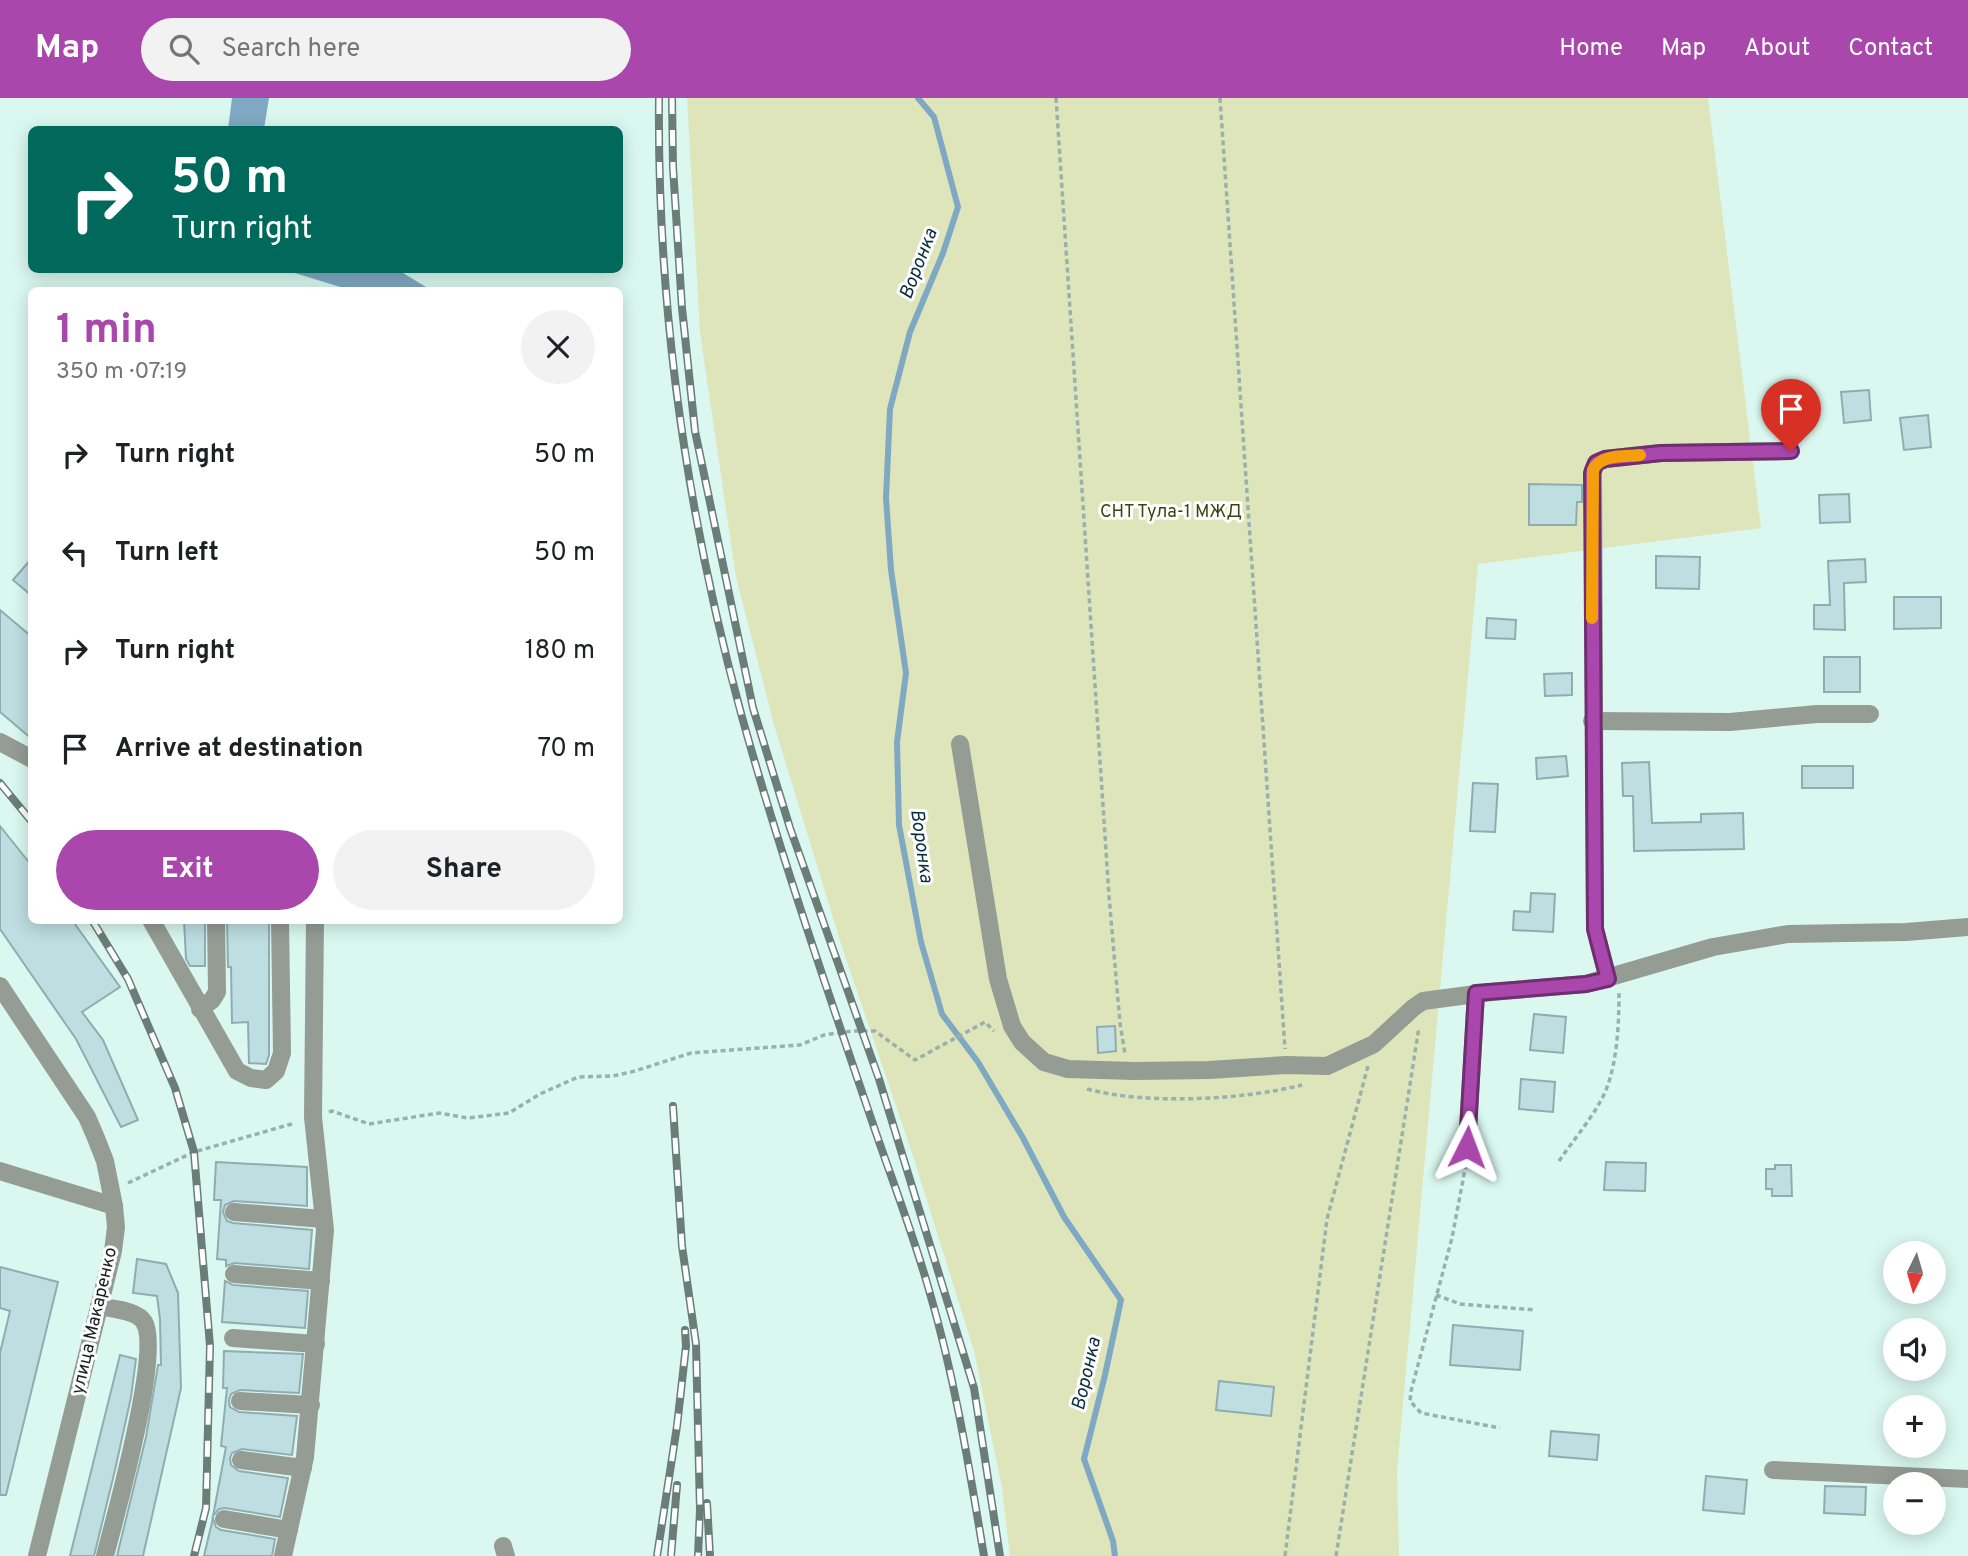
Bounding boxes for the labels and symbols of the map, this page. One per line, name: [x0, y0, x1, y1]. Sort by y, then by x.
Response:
water label: Воронка: [895, 225, 944, 303]
pin: [1761, 379, 1821, 451]
park label: СНТ Тула-1 МЖД: [1100, 501, 1242, 524]
water label: Воронка: [904, 808, 938, 885]
position arrow: [1430, 1110, 1504, 1184]
north arrow: [1883, 1241, 1946, 1304]
street label: улица Макаренко: [67, 1245, 123, 1397]
water label: Воронка: [1067, 1335, 1107, 1413]

